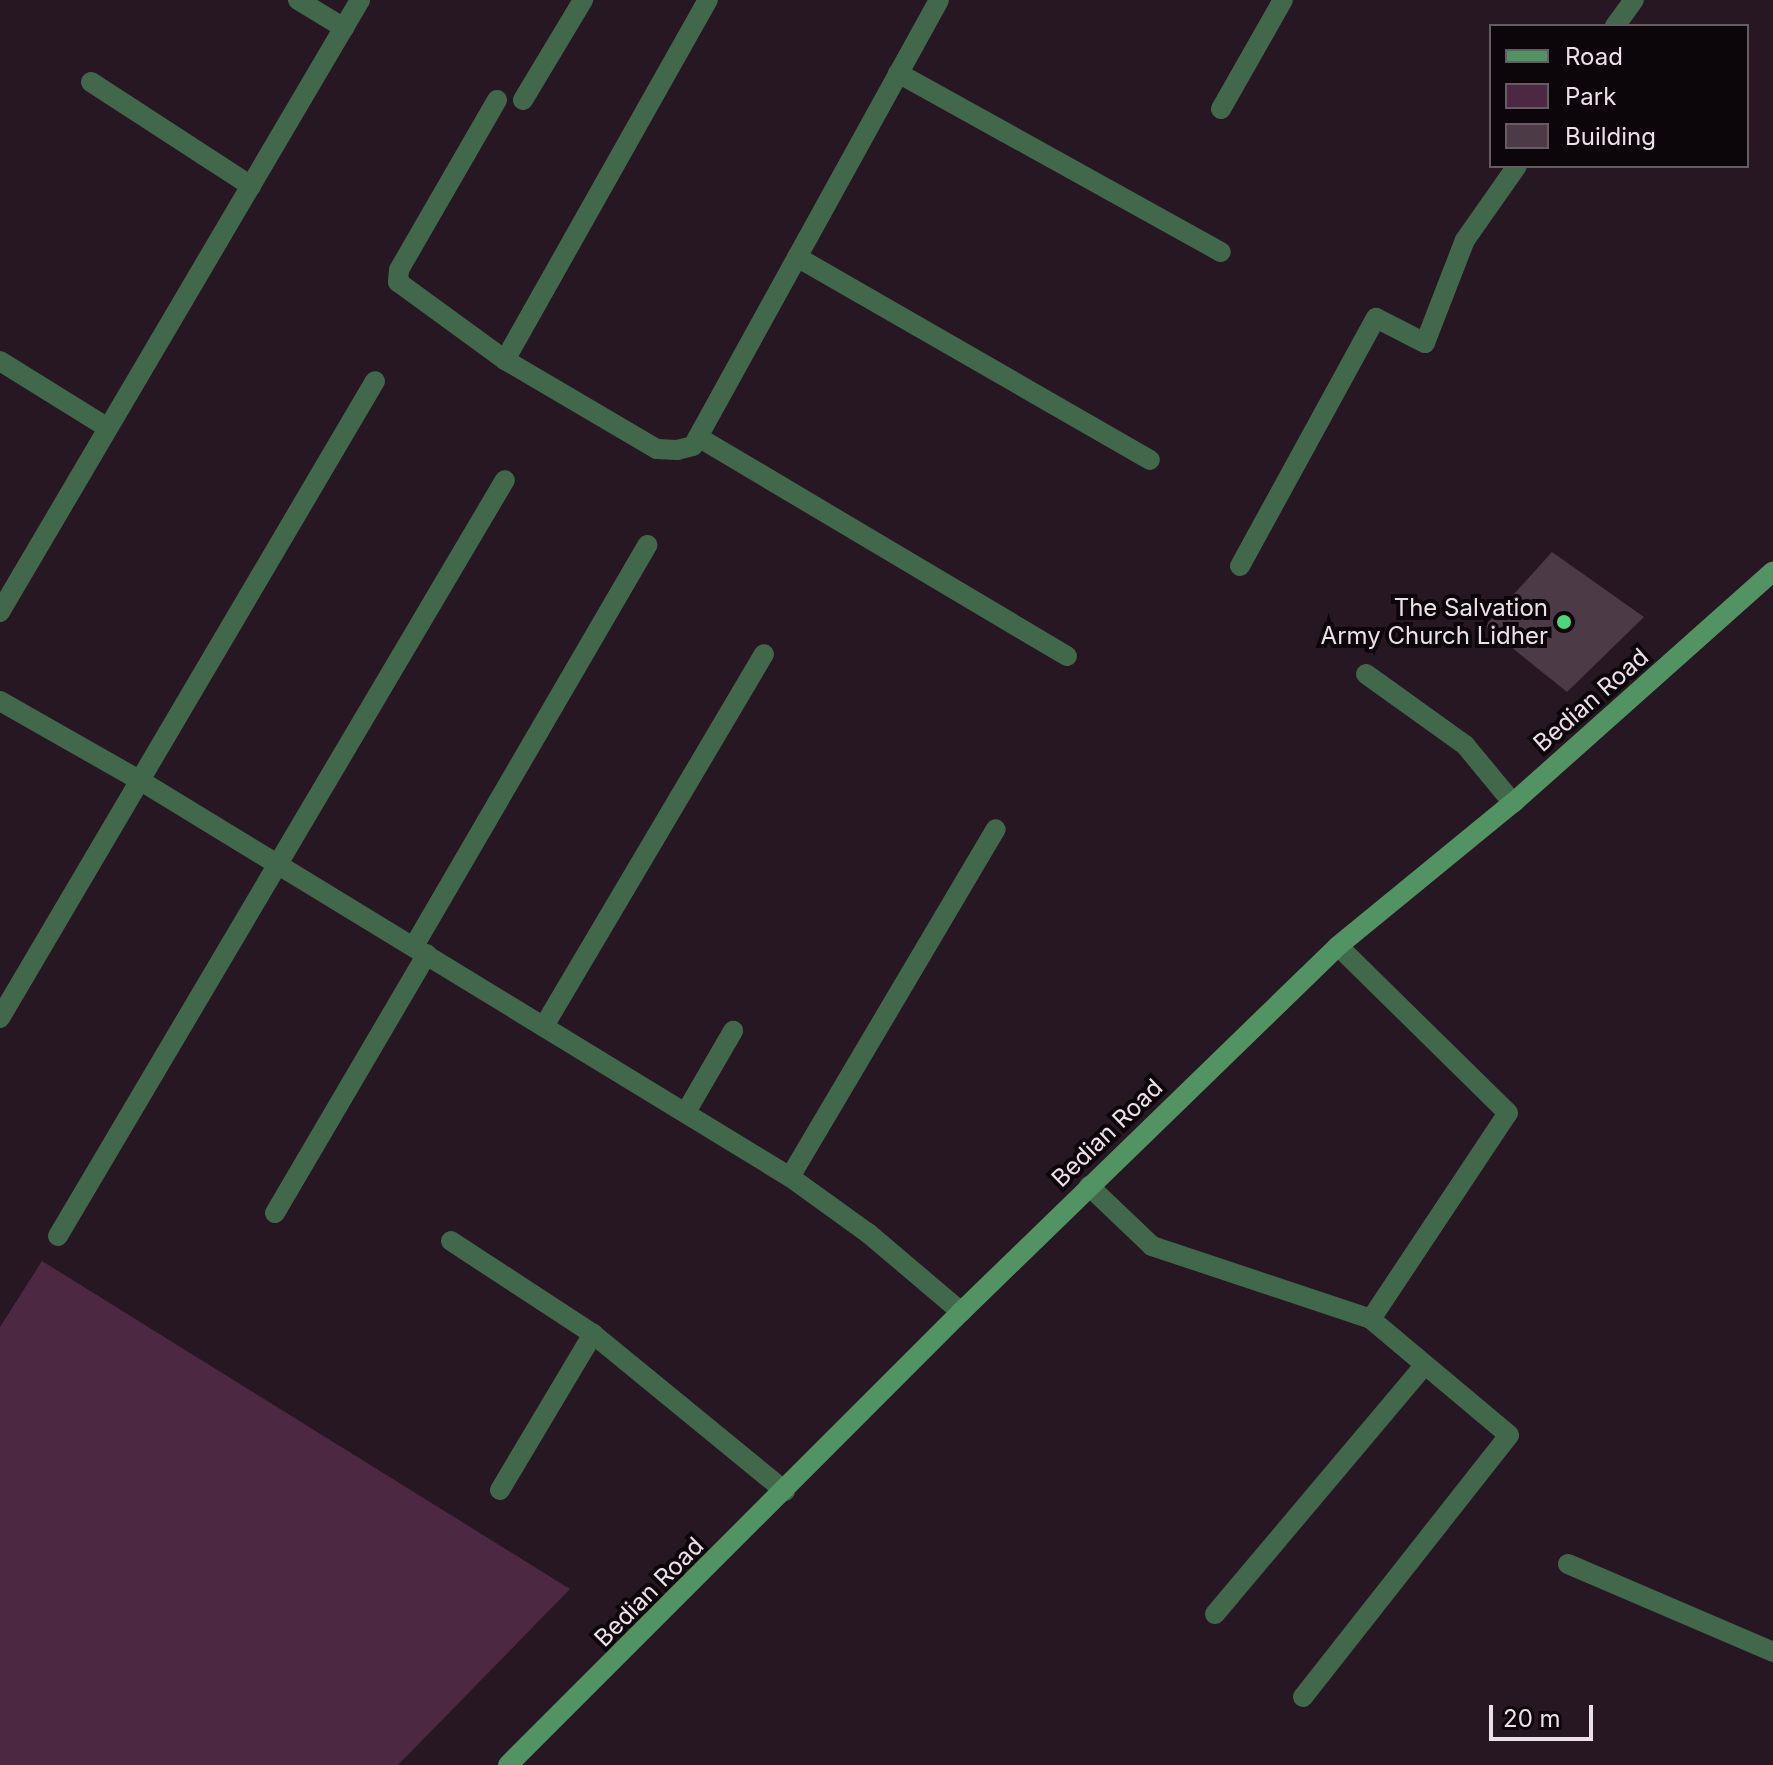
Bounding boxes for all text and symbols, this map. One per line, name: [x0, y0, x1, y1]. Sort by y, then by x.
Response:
legend: [1489, 24, 1749, 168]
text: Road: [1565, 42, 1623, 71]
text: Park: [1565, 82, 1616, 111]
text: Building: [1565, 122, 1656, 151]
place label: The Salvation Army Church Lidher: [1321, 594, 1548, 650]
marker: The Salvation Army Church Lidher: [1555, 613, 1573, 631]
street label: Bedian Road: [1528, 642, 1654, 758]
street label: Bedian Road: [1046, 1073, 1168, 1193]
street label: Bedian Road: [588, 1531, 710, 1653]
scale bar: [1493, 1689, 1597, 1739]
text: 20 m: [1503, 1704, 1561, 1733]

